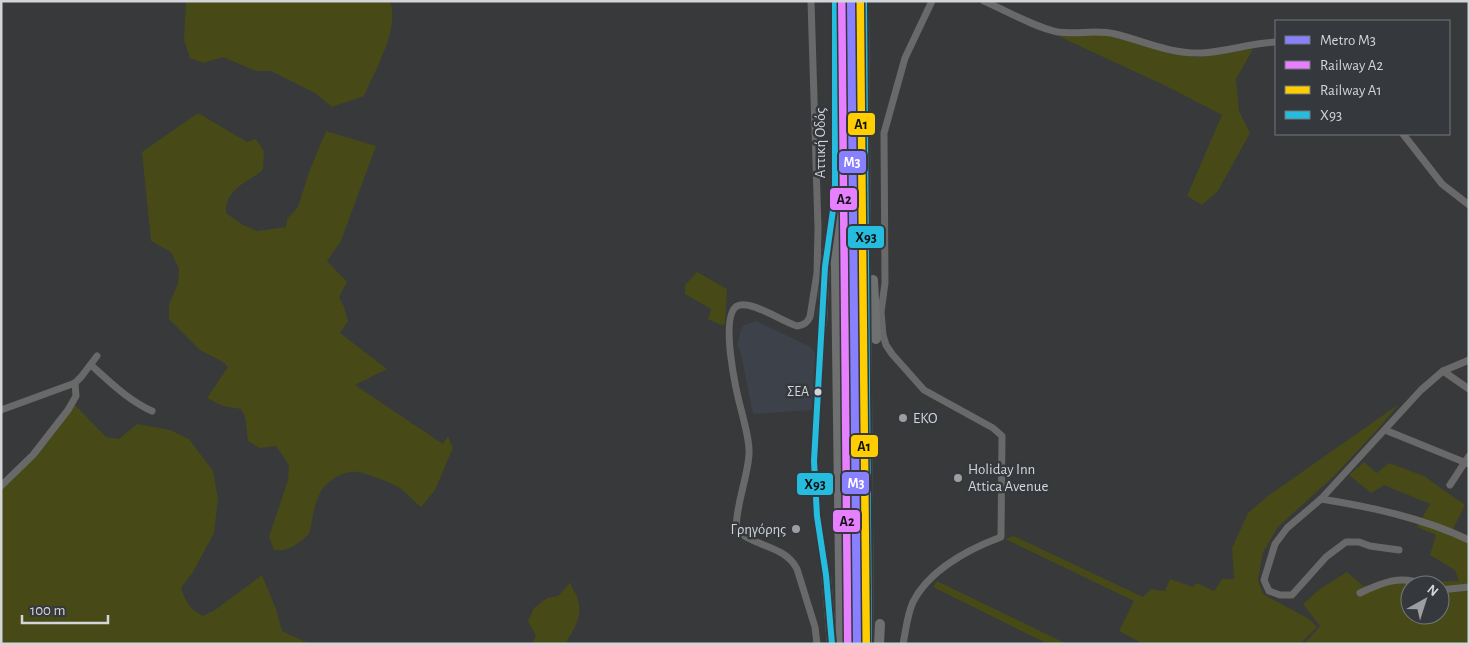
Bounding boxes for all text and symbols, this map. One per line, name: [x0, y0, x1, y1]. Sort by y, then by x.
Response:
legend: [1275, 20, 1450, 135]
text: Metro Μ3: [1320, 33, 1376, 48]
text: Railway A2: [1320, 58, 1383, 73]
text: Railway A1: [1320, 83, 1382, 98]
street label: Αττική Οδός: [813, 108, 828, 178]
text: X93: [1320, 108, 1342, 123]
line badge: A1: [847, 112, 876, 136]
text: A1: [854, 118, 868, 132]
line badge: Μ3: [838, 150, 867, 174]
text: Μ3: [843, 156, 861, 170]
line badge: A2: [829, 187, 858, 211]
text: A2: [837, 193, 852, 207]
line badge: X93: [847, 225, 885, 249]
text: X93: [855, 231, 877, 245]
place label: ΣΕΑ: [787, 385, 809, 399]
marker: ΣΕΑ: [813, 387, 823, 397]
place label: EKO: [913, 411, 938, 426]
marker: EKO: [897, 412, 909, 424]
line badge: A1: [850, 434, 879, 458]
text: A1: [857, 440, 871, 454]
place label: Holiday Inn Attica Avenue: [968, 462, 1048, 494]
line badge: Μ3: [841, 471, 870, 495]
line badge: X93: [796, 472, 834, 496]
marker: Holiday Inn Attica Avenue: [952, 472, 964, 484]
text: Μ3: [847, 477, 865, 491]
text: X93: [804, 478, 826, 492]
line badge: A2: [832, 509, 861, 533]
text: A2: [840, 515, 855, 529]
place label: Γρηγόρης: [731, 522, 786, 537]
marker: Γρηγόρης: [790, 523, 802, 535]
north arrow: [1400, 575, 1450, 625]
text: N: [1424, 582, 1441, 599]
scale bar: [22, 592, 109, 624]
text: 100 m: [30, 603, 65, 618]

